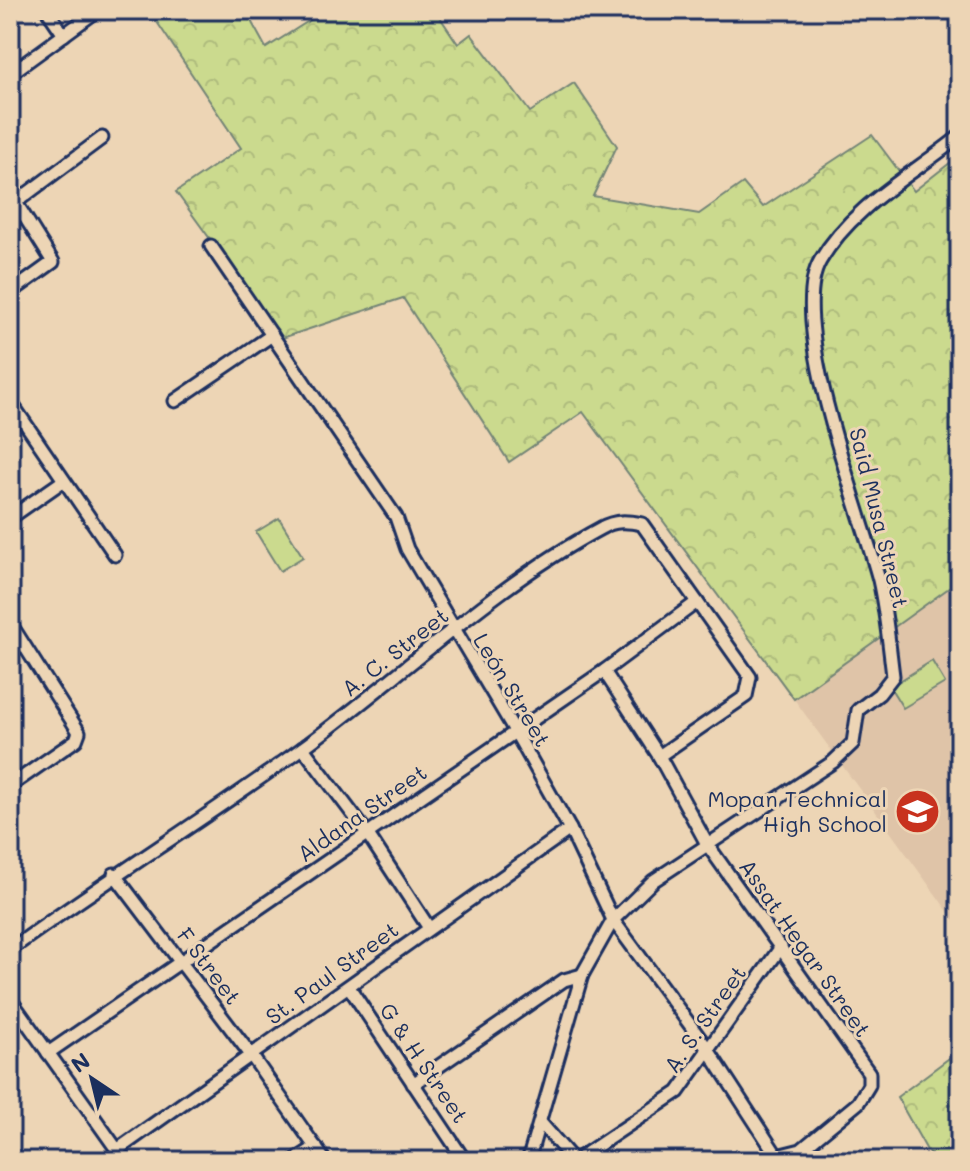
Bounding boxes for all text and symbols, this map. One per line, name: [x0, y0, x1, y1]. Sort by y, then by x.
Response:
street label: Said Musa Street: [843, 425, 916, 611]
street label: A. C. Street: [335, 601, 454, 702]
street label: León Street: [467, 628, 558, 752]
street label: Aldana Street: [291, 757, 432, 868]
place label: Mopan Technical High School: [708, 784, 887, 838]
school or university icon: Mopan Technical High School: [894, 788, 942, 836]
street label: Assat Hegar Street: [733, 853, 878, 1042]
street label: St. Paul Street: [260, 915, 404, 1031]
street label: F Street: [171, 921, 248, 1010]
street label: A. S. Street: [657, 959, 752, 1078]
street label: G & H Street: [374, 997, 475, 1128]
north arrow: [52, 1039, 132, 1119]
text: N: [65, 1046, 95, 1079]

